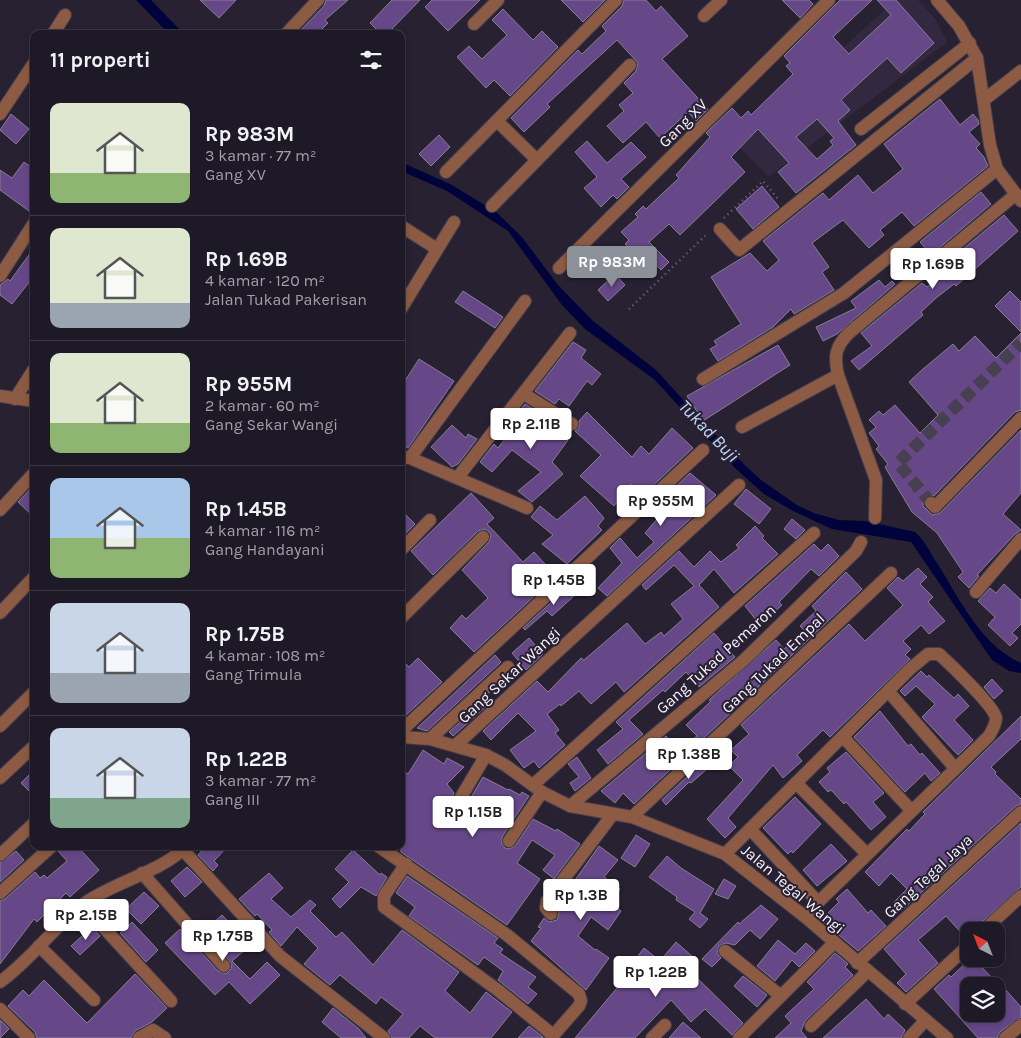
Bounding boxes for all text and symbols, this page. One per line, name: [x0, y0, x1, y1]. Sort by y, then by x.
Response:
icon: filters: [357, 46, 385, 74]
text: 11 properti: [50, 48, 151, 72]
street label: Gang XV: [655, 95, 711, 151]
text: Rp 983M: [205, 122, 294, 146]
icon: home: [90, 123, 150, 183]
text: 3 kamar · 77 m²: [205, 146, 316, 165]
text: Gang XV: [205, 165, 266, 184]
pin: Rp 983M: [566, 246, 658, 288]
text: Rp 1.69B: [205, 247, 288, 271]
icon: home: [90, 248, 150, 308]
pin: Rp 1.69B: [881, 248, 985, 290]
text: Rp 983M: [578, 252, 646, 271]
text: Rp 1.69B: [901, 254, 965, 273]
text: 4 kamar · 120 m²: [205, 271, 325, 290]
text: Jalan Tukad Pakerisan: [205, 290, 367, 309]
text: Rp 955M: [205, 372, 292, 396]
icon: home: [90, 373, 150, 433]
water label: Tukad Buji: [674, 395, 744, 467]
text: 2 kamar · 60 m²: [205, 396, 320, 415]
pin: Rp 2.11B: [479, 408, 583, 450]
text: Rp 2.11B: [502, 414, 561, 433]
text: Gang Sekar Wangi: [205, 415, 338, 434]
pin: Rp 955M: [615, 484, 707, 527]
text: Rp 955M: [628, 491, 694, 510]
text: Rp 1.45B: [205, 497, 287, 521]
icon: home: [90, 498, 150, 558]
text: 4 kamar · 116 m²: [205, 521, 321, 540]
text: Gang Handayani: [205, 540, 325, 559]
pin: Rp 1.45B: [502, 564, 606, 606]
text: Rp 1.45B: [523, 570, 585, 589]
street label: Gang Tukad Pemaron: [652, 600, 780, 718]
street label: Gang Tukad Empal: [718, 609, 828, 717]
text: Rp 1.75B: [205, 622, 285, 646]
icon: home: [90, 623, 150, 683]
street label: Gang Sekar Wangi: [454, 623, 564, 727]
text: 4 kamar · 108 m²: [205, 646, 325, 665]
text: Gang Trimula: [205, 665, 302, 684]
pin: Rp 1.38B: [637, 738, 741, 780]
text: Rp 1.38B: [657, 744, 721, 763]
text: Rp 1.22B: [205, 747, 288, 771]
icon: home: [90, 748, 150, 808]
text: 3 kamar · 77 m²: [205, 771, 316, 790]
text: Gang III: [205, 790, 260, 809]
pin: Rp 1.15B: [421, 796, 525, 838]
text: Rp 1.15B: [444, 802, 502, 821]
street label: Gang Tegal Jaya: [880, 830, 976, 922]
street label: Jalan Tegal Wangi: [737, 840, 849, 938]
pin: Rp 1.3B: [535, 878, 627, 921]
text: Rp 1.3B: [554, 885, 608, 904]
pin: Rp 2.15B: [34, 898, 138, 941]
text: Rp 2.15B: [55, 905, 117, 924]
pin: Rp 1.75B: [171, 920, 275, 962]
north arrow: [960, 922, 1005, 968]
map controls: [960, 922, 1005, 1022]
text: Rp 1.75B: [193, 926, 253, 945]
pin: Rp 1.22B: [604, 956, 708, 998]
text: Rp 1.22B: [625, 962, 687, 981]
button: layers: [960, 977, 1005, 1022]

